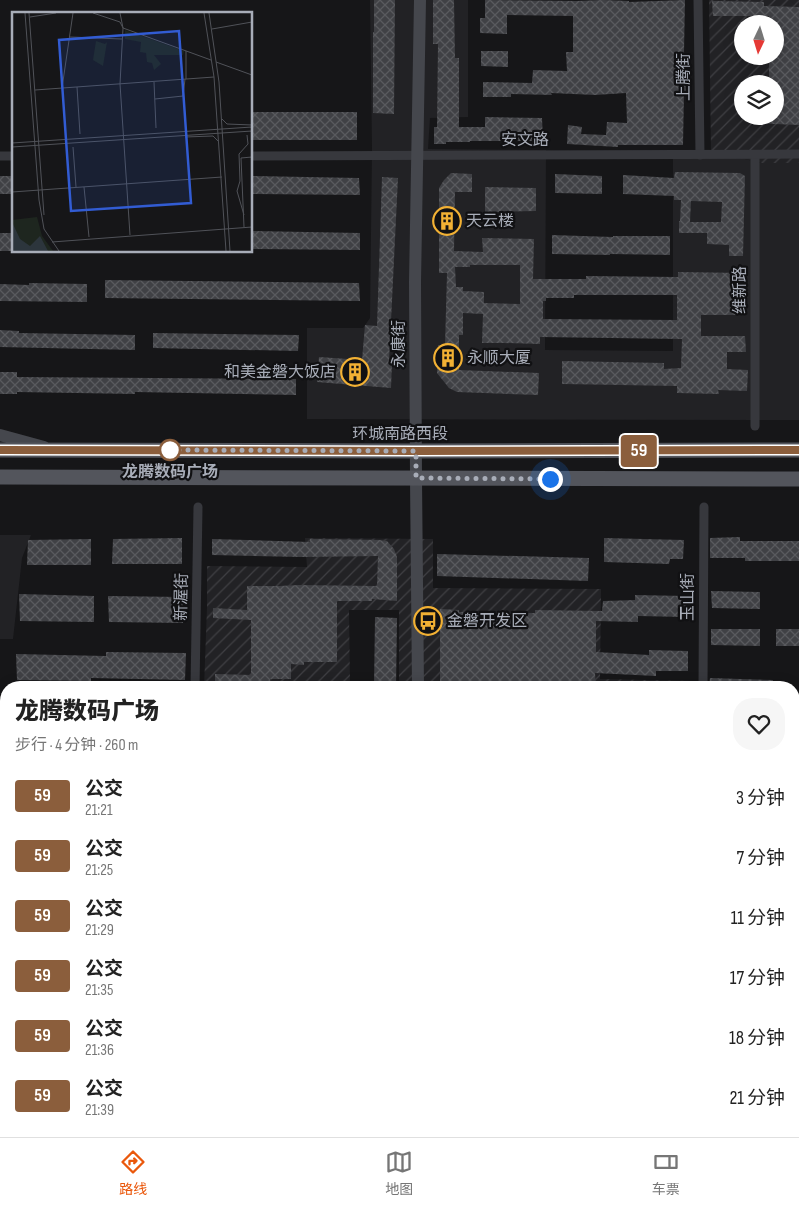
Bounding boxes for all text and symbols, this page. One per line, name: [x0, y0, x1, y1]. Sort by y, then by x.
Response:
inset map: [12, 12, 252, 252]
north arrow: [734, 15, 784, 65]
map controls: [734, 15, 784, 125]
street label: 上腾街: [675, 53, 694, 101]
button: layers: [734, 75, 784, 125]
street label: 安文路: [501, 131, 549, 150]
building icon: 天云楼: [432, 206, 462, 236]
place label: 天云楼: [466, 212, 514, 231]
street label: 维新路: [731, 266, 750, 314]
street label: 永康街: [390, 320, 409, 368]
building icon: 永顺大厦: [433, 343, 463, 373]
place label: 永顺大厦: [467, 349, 531, 368]
building icon: 和美金磐大饭店: [340, 357, 370, 387]
place label: 和美金磐大饭店: [224, 363, 336, 382]
street label: 环城南路西段: [352, 425, 448, 444]
line badge: 59: [616, 435, 662, 467]
marker: 龙腾数码广场: [159, 439, 181, 461]
text: 59: [631, 440, 647, 461]
place label: 龙腾数码广场: [122, 462, 218, 482]
your location: [538, 467, 563, 492]
street label: 新渥街: [172, 573, 192, 621]
street label: 玉山街: [679, 573, 698, 621]
bus stop icon: 金磐开发区: [413, 606, 443, 636]
place label: 金磐开发区: [447, 612, 527, 631]
text: 龙腾数码广场: [15, 697, 159, 726]
button: heart: [733, 698, 785, 750]
text: 步行 · 4 分钟 · 260 m: [15, 736, 138, 755]
text: 公交: [85, 778, 123, 801]
text: 59: [34, 785, 51, 806]
text: 3 分钟: [736, 787, 785, 810]
text: 21:21: [85, 801, 113, 820]
text: 公交: [85, 838, 123, 861]
text: 59: [34, 845, 51, 866]
text: 7 分钟: [736, 847, 785, 870]
text: 21:25: [85, 861, 113, 880]
text: 公交: [85, 898, 123, 921]
text: 59: [34, 905, 51, 926]
text: 11 分钟: [731, 907, 785, 930]
text: 21:29: [85, 921, 114, 940]
text: 公交: [85, 958, 123, 981]
text: 59: [34, 965, 51, 986]
text: 17 分钟: [730, 967, 785, 990]
text: 21:35: [85, 981, 113, 1000]
text: 公交: [85, 1018, 123, 1041]
text: 59: [34, 1025, 51, 1046]
text: 18 分钟: [729, 1027, 785, 1050]
text: 21:36: [85, 1041, 114, 1060]
text: 公交: [85, 1078, 123, 1101]
text: 59: [34, 1085, 51, 1106]
text: 21 分钟: [729, 1087, 785, 1110]
text: 21:39: [85, 1101, 114, 1120]
tab: 路线: [119, 1148, 147, 1198]
tab: 地图: [385, 1148, 413, 1198]
tab: 车票: [652, 1148, 680, 1198]

